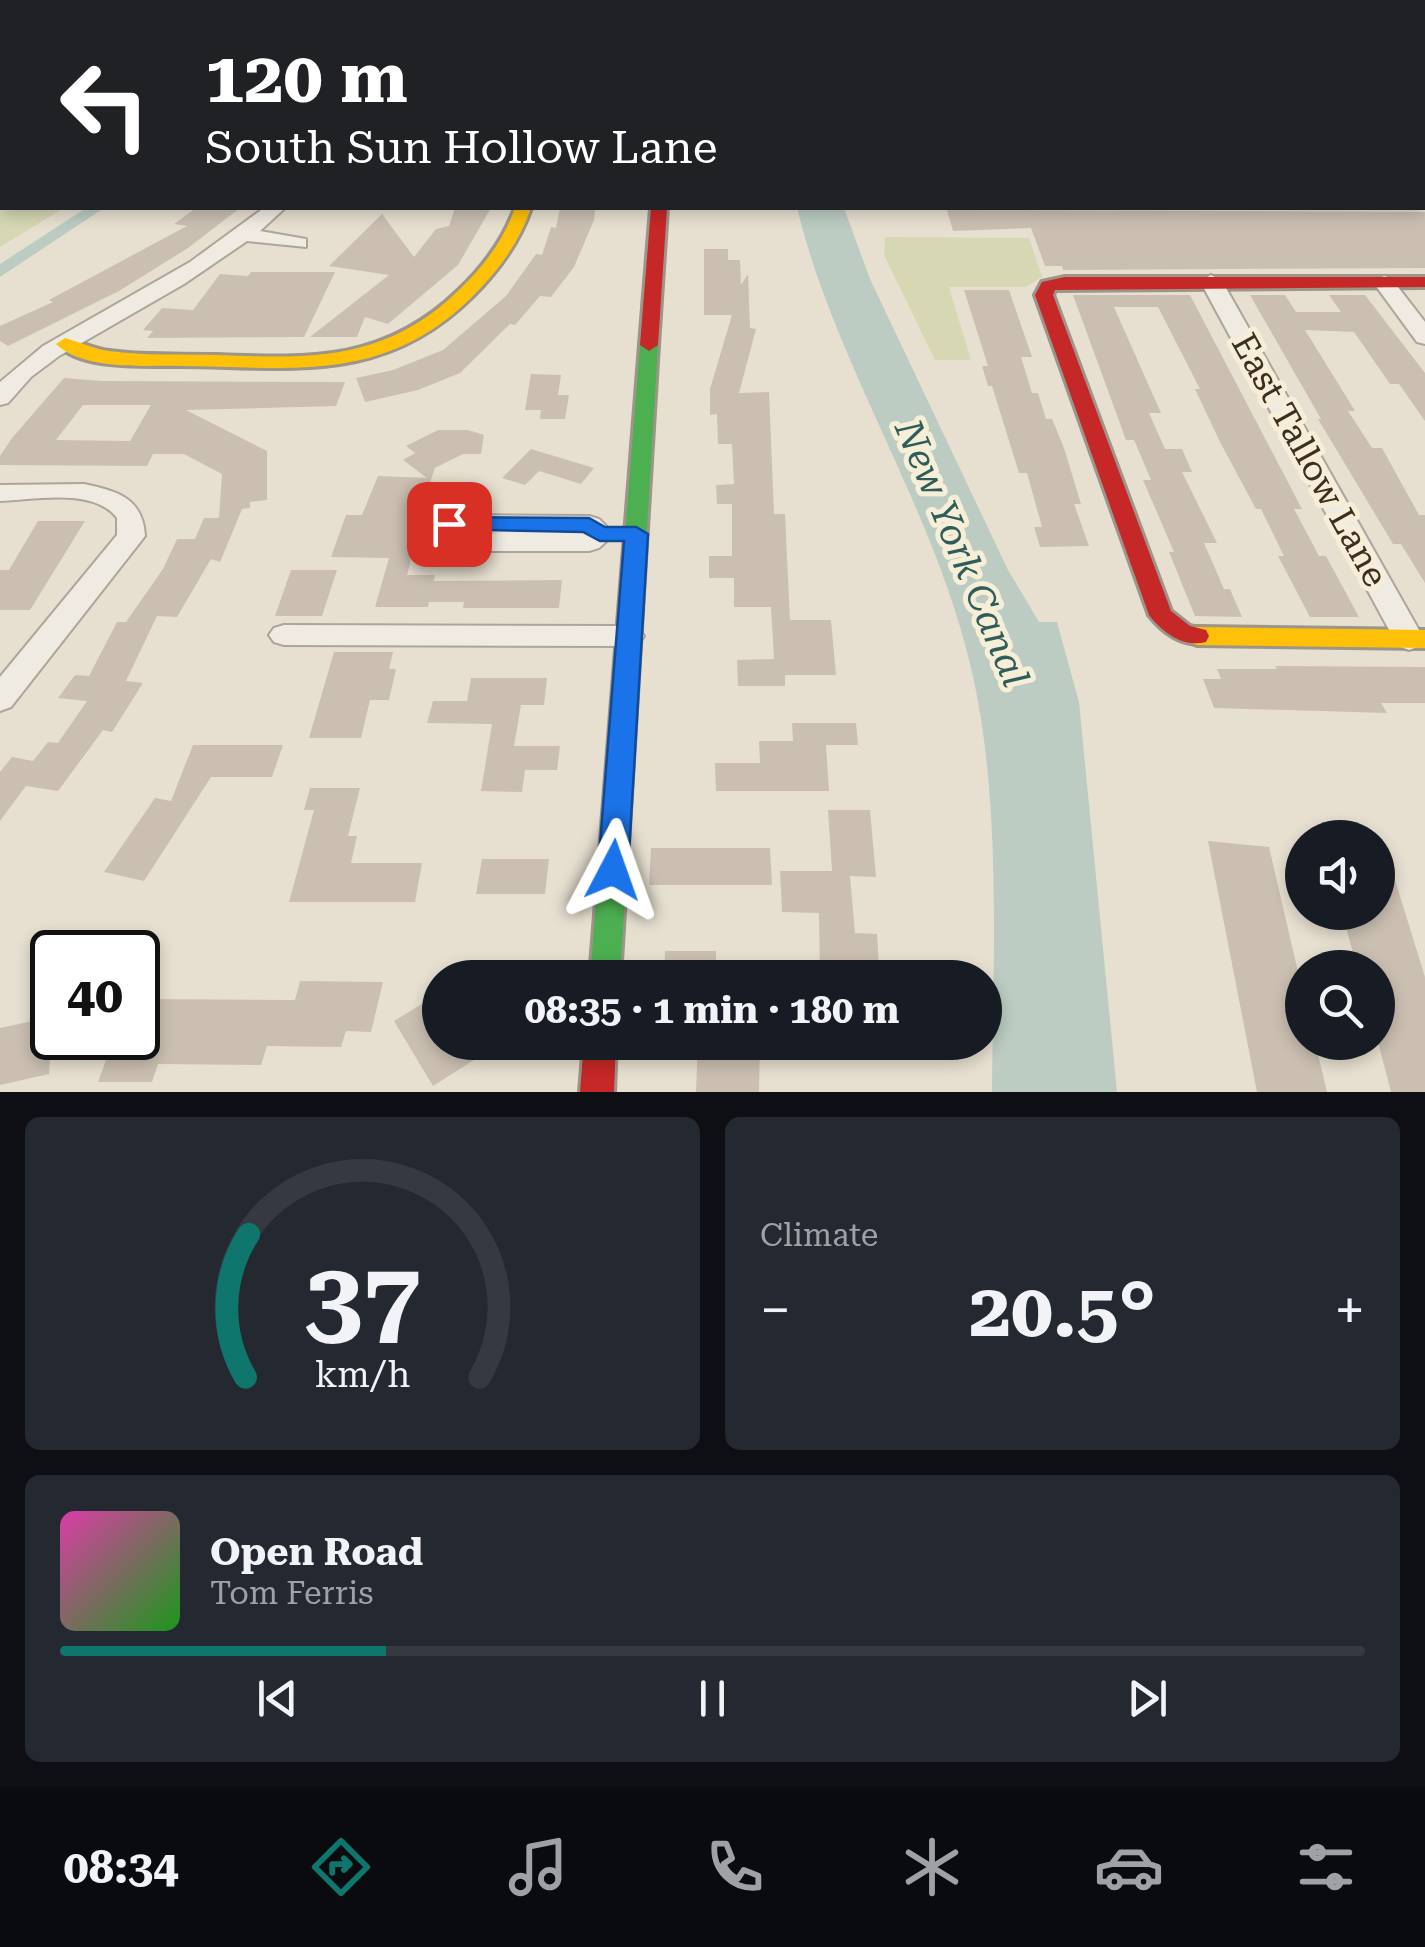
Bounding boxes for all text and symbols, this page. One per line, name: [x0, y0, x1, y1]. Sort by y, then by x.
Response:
text: 120 m: [205, 37, 408, 119]
icon: left: [40, 40, 170, 170]
text: South Sun Hollow Lane: [205, 121, 717, 174]
street label: East Tallow Lane: [1223, 326, 1396, 594]
water label: New York Canal: [886, 412, 1038, 693]
pin: [407, 482, 492, 567]
icon: arrive: [422, 497, 477, 552]
position arrow: [561, 818, 665, 922]
map controls: [1285, 820, 1395, 1060]
button: sound: [1285, 820, 1395, 930]
speed limit sign: 40: [30, 930, 160, 1060]
button: search: [1285, 950, 1395, 1060]
text: 08:35 · 1 min · 180 m: [525, 988, 899, 1032]
text: Climate: [760, 1216, 878, 1254]
text: 37: [304, 1239, 421, 1360]
text: 20.5°: [969, 1266, 1156, 1354]
text: −: [760, 1278, 791, 1342]
text: +: [1334, 1278, 1365, 1342]
text: km/h: [315, 1354, 410, 1396]
text: Open Road: [210, 1530, 423, 1574]
text: Tom Ferris: [210, 1574, 373, 1612]
icon: previous: [250, 1671, 305, 1726]
icon: pause: [685, 1671, 740, 1726]
icon: next: [1120, 1671, 1175, 1726]
icon: directions: [306, 1832, 376, 1902]
icon: music: [503, 1832, 573, 1902]
icon: phone: [700, 1832, 770, 1902]
icon: climate: [897, 1832, 967, 1902]
icon: car: [1094, 1832, 1164, 1902]
icon: filters: [1291, 1832, 1361, 1902]
text: 08:34: [64, 1841, 178, 1894]

